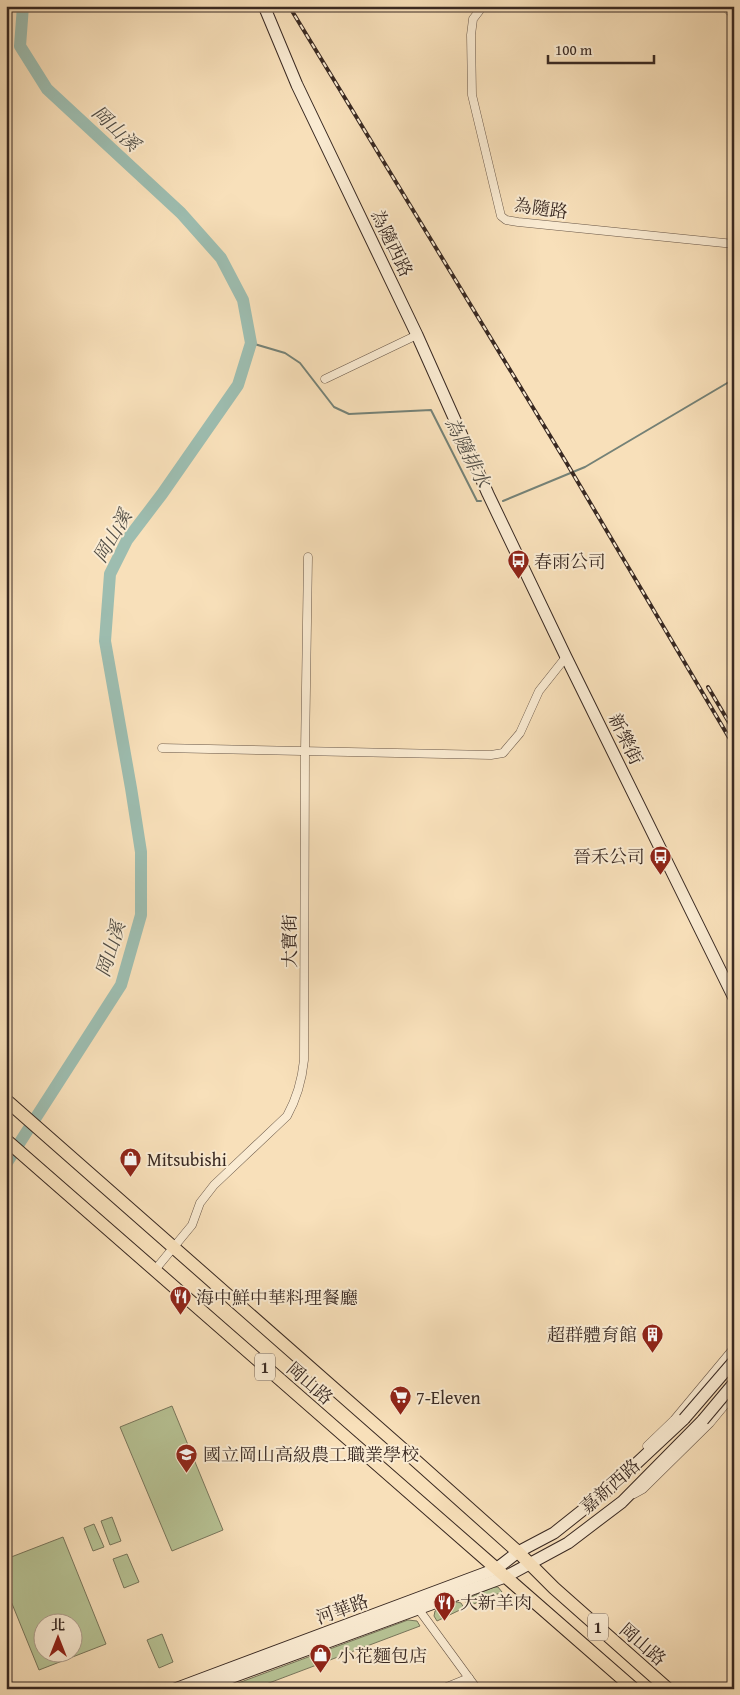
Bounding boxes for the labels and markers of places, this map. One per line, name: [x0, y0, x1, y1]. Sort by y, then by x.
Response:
place label: 春雨公司: [534, 548, 606, 575]
bus stop icon: 春雨公司: [506, 549, 530, 580]
place label: 晉禾公司: [573, 843, 645, 870]
bus stop icon: 晉禾公司: [649, 844, 673, 875]
place label: Mitsubishi: [147, 1146, 227, 1173]
shop icon: Mitsubishi: [119, 1147, 143, 1178]
place label: 海中鮮中華料理餐廳: [196, 1284, 358, 1311]
restaurant icon: 海中鮮中華料理餐廳: [168, 1285, 192, 1316]
place label: 超群體育館: [547, 1321, 637, 1348]
building icon: 超群體育館: [641, 1322, 665, 1353]
place label: 7-Eleven: [416, 1384, 481, 1411]
supermarket icon: 7-Eleven: [388, 1385, 412, 1416]
place label: 國立岡山高級農工職業學校: [203, 1441, 419, 1468]
school or university icon: 國立岡山高級農工職業學校: [175, 1442, 199, 1473]
place label: 大新羊肉: [460, 1589, 532, 1616]
restaurant icon: 大新羊肉: [432, 1590, 456, 1621]
place label: 小花麵包店: [337, 1642, 427, 1669]
shop icon: 小花麵包店: [309, 1643, 333, 1674]

